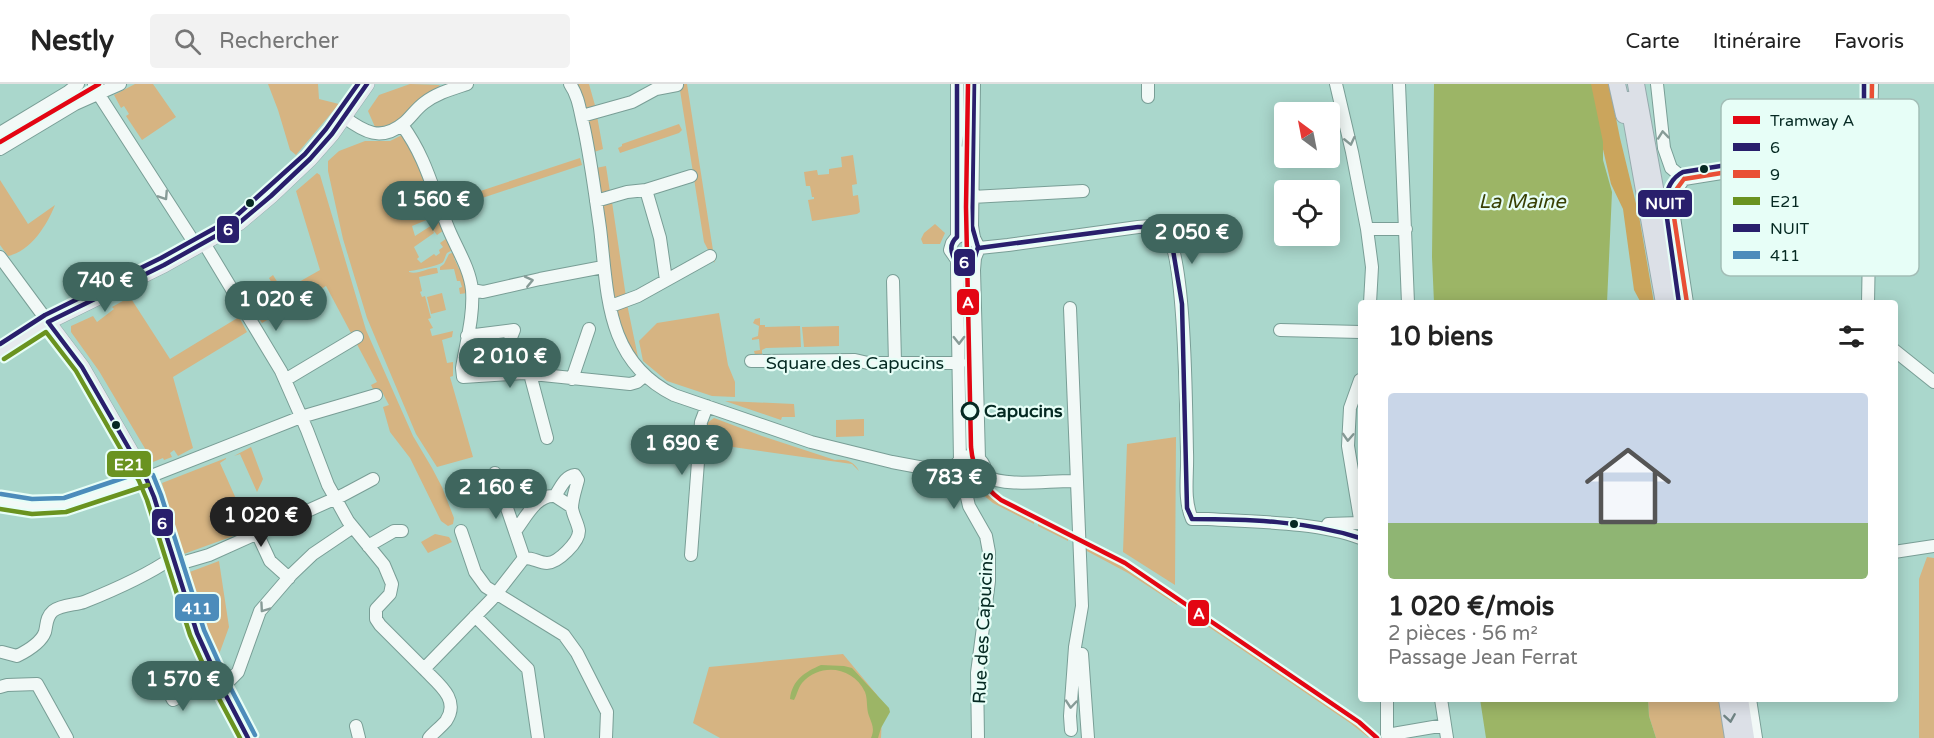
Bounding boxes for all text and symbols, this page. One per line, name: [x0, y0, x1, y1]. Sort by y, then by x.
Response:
search box: [150, 14, 570, 68]
text: Nestly: [30, 24, 114, 58]
icon: search: [171, 25, 204, 58]
text: Rechercher: [219, 28, 339, 54]
text: Carte: [1626, 29, 1680, 54]
text: Itinéraire: [1713, 29, 1801, 54]
text: Favoris: [1834, 29, 1904, 54]
legend: [1721, 99, 1919, 276]
north arrow: [1274, 102, 1340, 168]
map controls: [1274, 102, 1340, 246]
text: Tramway A: [1770, 111, 1855, 131]
one-way arrow: [1657, 131, 1670, 140]
one-way arrow: [1342, 136, 1355, 146]
text: 6: [1770, 138, 1780, 158]
unlabelled marker: [1698, 163, 1710, 175]
text: 9: [1770, 165, 1780, 185]
button: locate: [1274, 180, 1340, 246]
pin: 1 560 €: [378, 181, 488, 232]
text: 1 560 €: [396, 188, 470, 212]
line badge: NUIT: [1637, 189, 1693, 218]
one-way arrow: [157, 190, 168, 201]
water label: La Maine: [1479, 190, 1567, 214]
text: E21: [1770, 192, 1800, 212]
text: NUIT: [1645, 194, 1685, 214]
unlabelled marker: [244, 197, 256, 209]
pin: 2 050 €: [1137, 214, 1247, 265]
line badge: 6: [216, 215, 240, 244]
text: NUIT: [1770, 219, 1810, 239]
text: 6: [223, 220, 233, 240]
text: 2 050 €: [1155, 221, 1229, 245]
text: 411: [1770, 246, 1800, 266]
line badge: 6: [953, 248, 976, 277]
text: 6: [959, 253, 969, 273]
pin: 740 €: [63, 262, 147, 313]
text: 740 €: [77, 269, 133, 293]
one-way arrow: [524, 275, 534, 288]
pin: 1 020 €: [221, 281, 331, 332]
text: 1 020 €: [239, 288, 313, 312]
line badge: A: [956, 288, 980, 316]
text: A: [962, 293, 974, 313]
icon: filters: [1835, 320, 1868, 353]
text: 10 biens: [1388, 321, 1493, 352]
one-way arrow: [953, 335, 965, 344]
pin: 2 010 €: [455, 338, 565, 389]
text: 2 010 €: [473, 345, 547, 369]
street label: Square des Capucins: [766, 352, 944, 374]
place label: Capucins: [984, 400, 1063, 422]
marker: Capucins: [961, 402, 979, 420]
unlabelled marker: [110, 419, 122, 431]
pin: 1 690 €: [627, 425, 737, 476]
text: 1 690 €: [645, 432, 719, 456]
one-way arrow: [1342, 432, 1355, 441]
icon: home: [1574, 432, 1682, 540]
line badge: E21: [106, 450, 152, 478]
text: E21: [114, 455, 144, 475]
pin: 783 €: [912, 459, 996, 510]
text: 783 €: [926, 466, 982, 490]
pin: 2 160 €: [441, 469, 551, 520]
text: 2 160 €: [459, 476, 533, 500]
pin: 1 020 €: [206, 497, 316, 548]
text: 1 020 €: [224, 504, 298, 528]
line badge: 6: [151, 508, 174, 537]
text: 6: [157, 514, 167, 534]
unlabelled marker: [1288, 518, 1300, 530]
street label: Rue des Capucins: [968, 551, 998, 705]
text: 1 020 €/mois: [1388, 591, 1554, 622]
line badge: 411: [174, 593, 220, 622]
text: 411: [182, 599, 212, 619]
line badge: A: [1187, 599, 1210, 627]
one-way arrow: [260, 602, 271, 613]
text: A: [1193, 604, 1205, 624]
text: 2 pièces · 56 m²: [1388, 622, 1538, 646]
text: Passage Jean Ferrat: [1388, 646, 1578, 670]
pin: 1 570 €: [128, 661, 238, 712]
text: 1 570 €: [146, 668, 220, 692]
one-way arrow: [1065, 699, 1078, 708]
one-way arrow: [1723, 714, 1735, 723]

